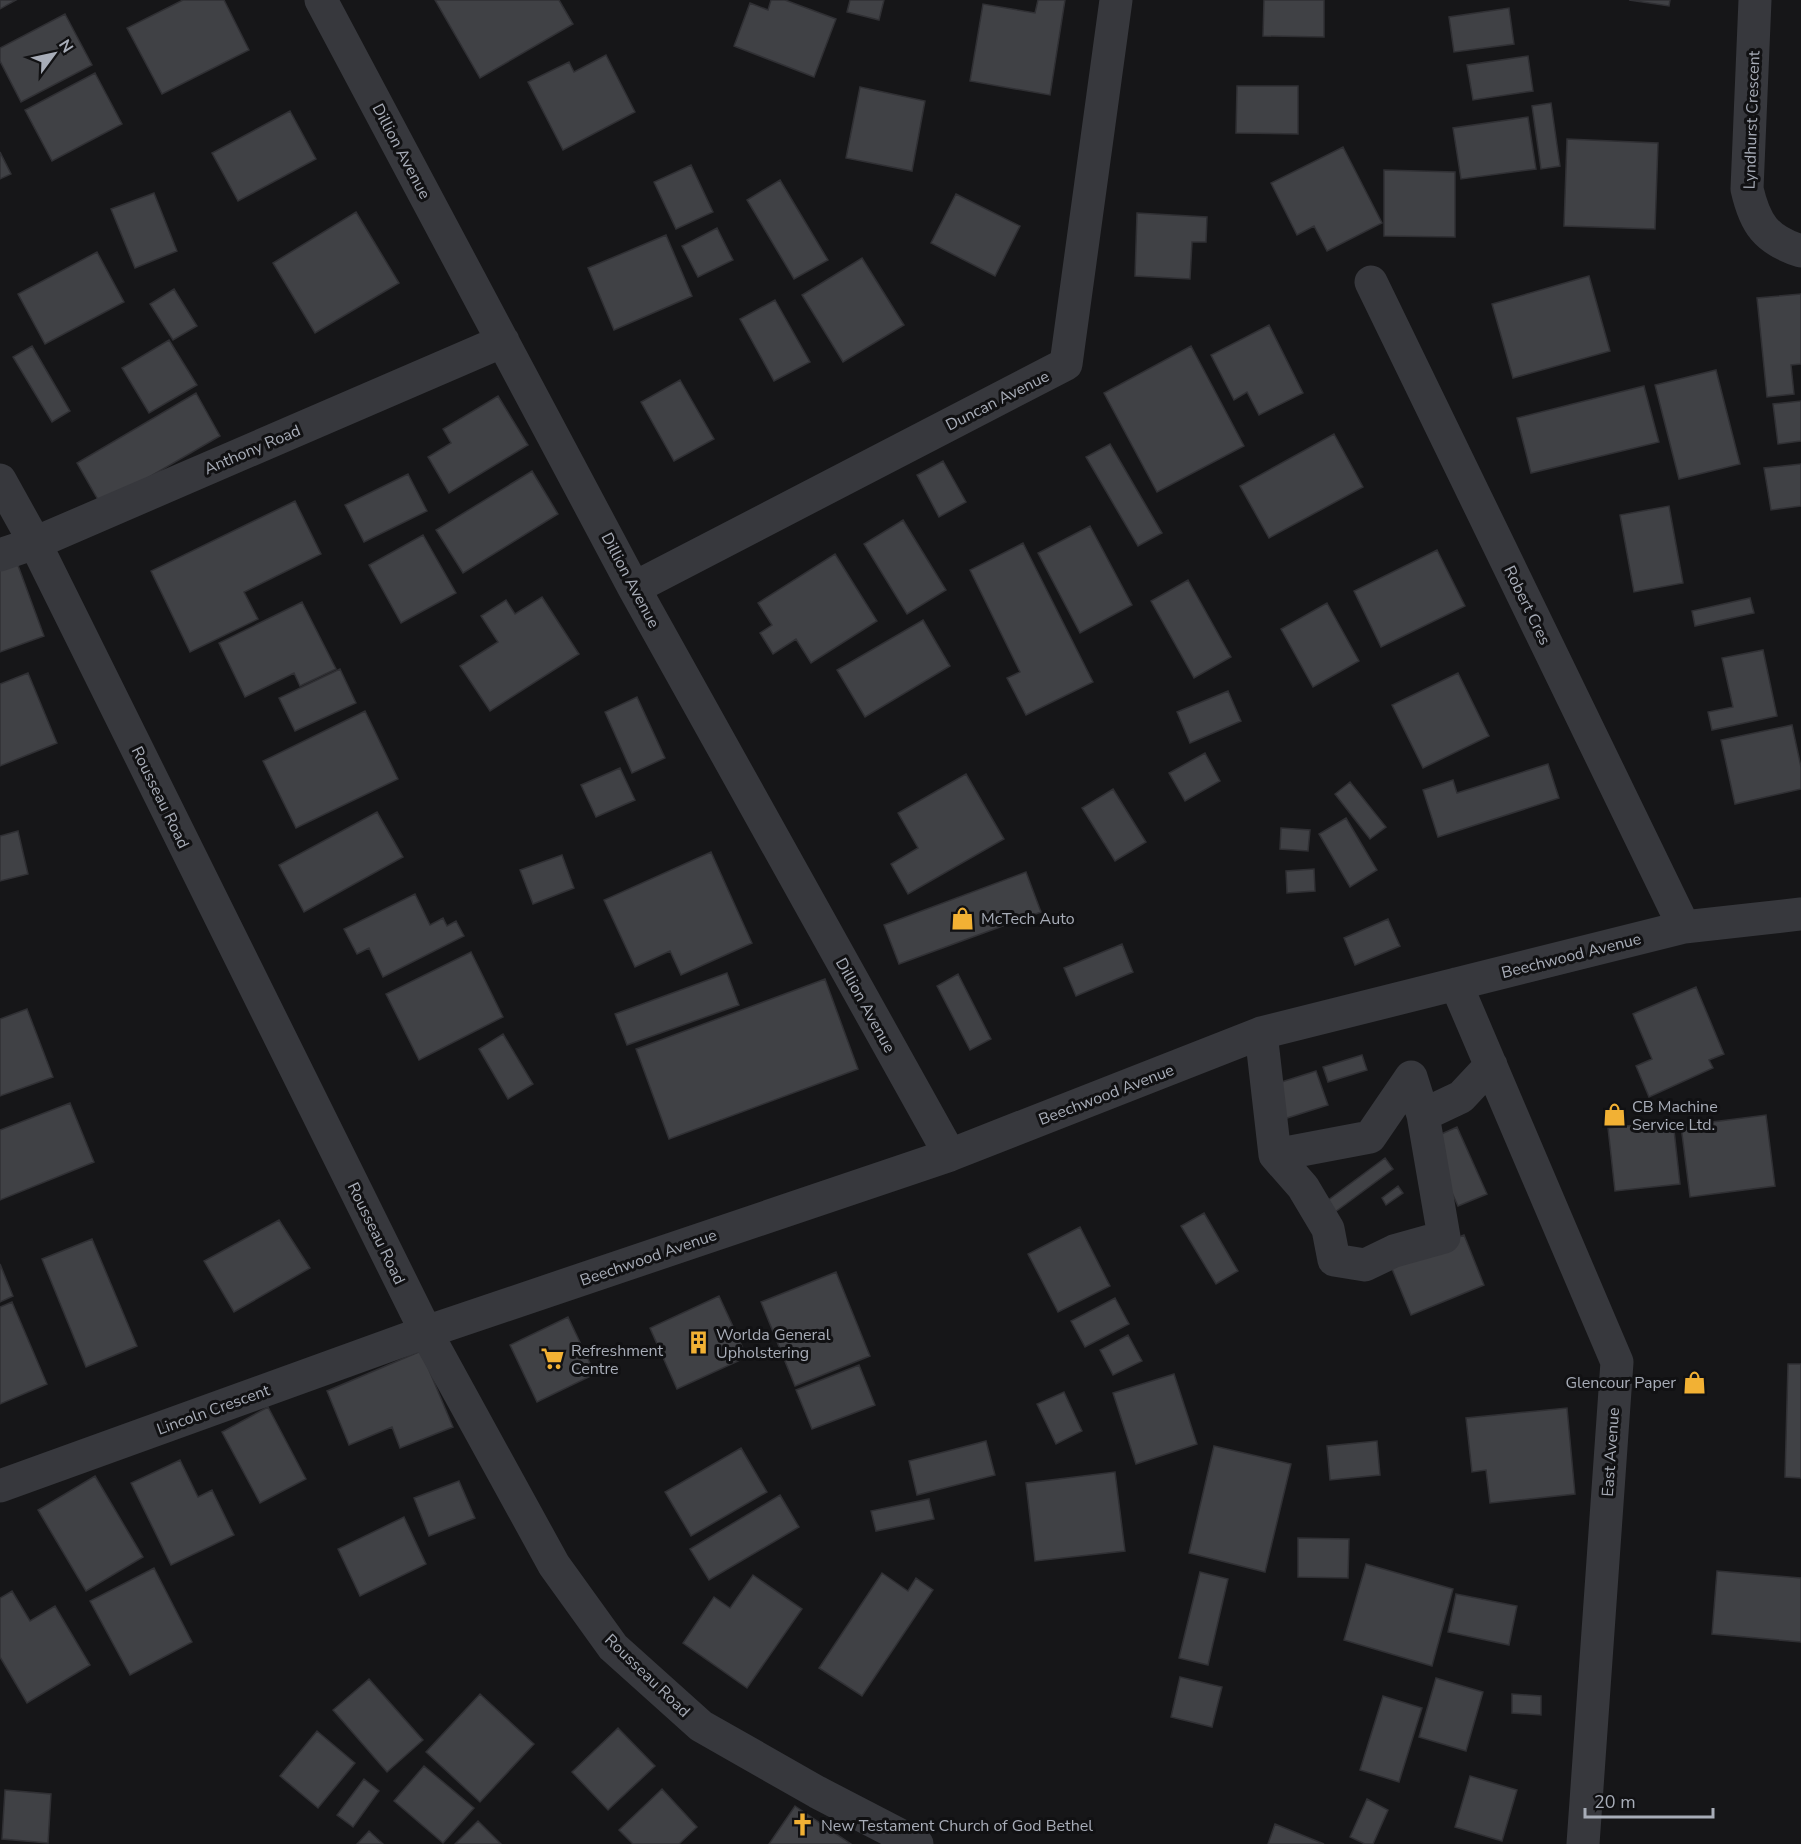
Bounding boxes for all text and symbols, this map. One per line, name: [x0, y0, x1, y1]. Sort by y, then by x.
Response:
north arrow: [24, 24, 84, 84]
text: N: [53, 35, 78, 57]
street label: Lyndhurst Crescent: [1739, 50, 1765, 190]
street label: Dillion Avenue: [367, 100, 436, 203]
street label: Duncan Avenue: [942, 365, 1053, 436]
street label: Anthony Road: [201, 420, 304, 480]
street label: Dillion Avenue: [596, 529, 665, 632]
street label: Robert Cres: [1498, 562, 1556, 649]
street label: Rousseau Road: [126, 743, 194, 852]
shop icon: McTech Auto: [950, 905, 976, 931]
place label: McTech Auto: [981, 908, 1075, 930]
street label: Beechwood Avenue: [1499, 928, 1643, 984]
street label: Dillion Avenue: [830, 954, 900, 1057]
street label: Beechwood Avenue: [1036, 1059, 1177, 1131]
place label: CB Machine Service Ltd.: [1632, 1096, 1718, 1136]
shop icon: CB Machine Service Ltd.: [1601, 1102, 1627, 1128]
street label: Rousseau Road: [342, 1179, 410, 1288]
street label: Beechwood Avenue: [577, 1224, 720, 1292]
place label: Worlda General Upholstering: [716, 1324, 831, 1364]
building icon: Worlda General Upholstering: [685, 1330, 711, 1356]
place label: Refreshment Centre: [571, 1340, 664, 1380]
supermarket icon: Refreshment Centre: [540, 1346, 566, 1372]
shop icon: Glencour Paper: [1681, 1369, 1707, 1395]
place label: Glencour Paper: [1565, 1372, 1676, 1394]
street label: Lincoln Crescent: [154, 1379, 273, 1441]
street label: East Avenue: [1597, 1407, 1625, 1497]
street label: Rousseau Road: [600, 1629, 695, 1722]
scale bar: [1585, 1781, 1712, 1819]
text: 20 m: [1594, 1790, 1636, 1814]
church icon: New Testament Church of God Bethel: [790, 1812, 816, 1838]
place label: New Testament Church of God Bethel: [821, 1815, 1093, 1837]

